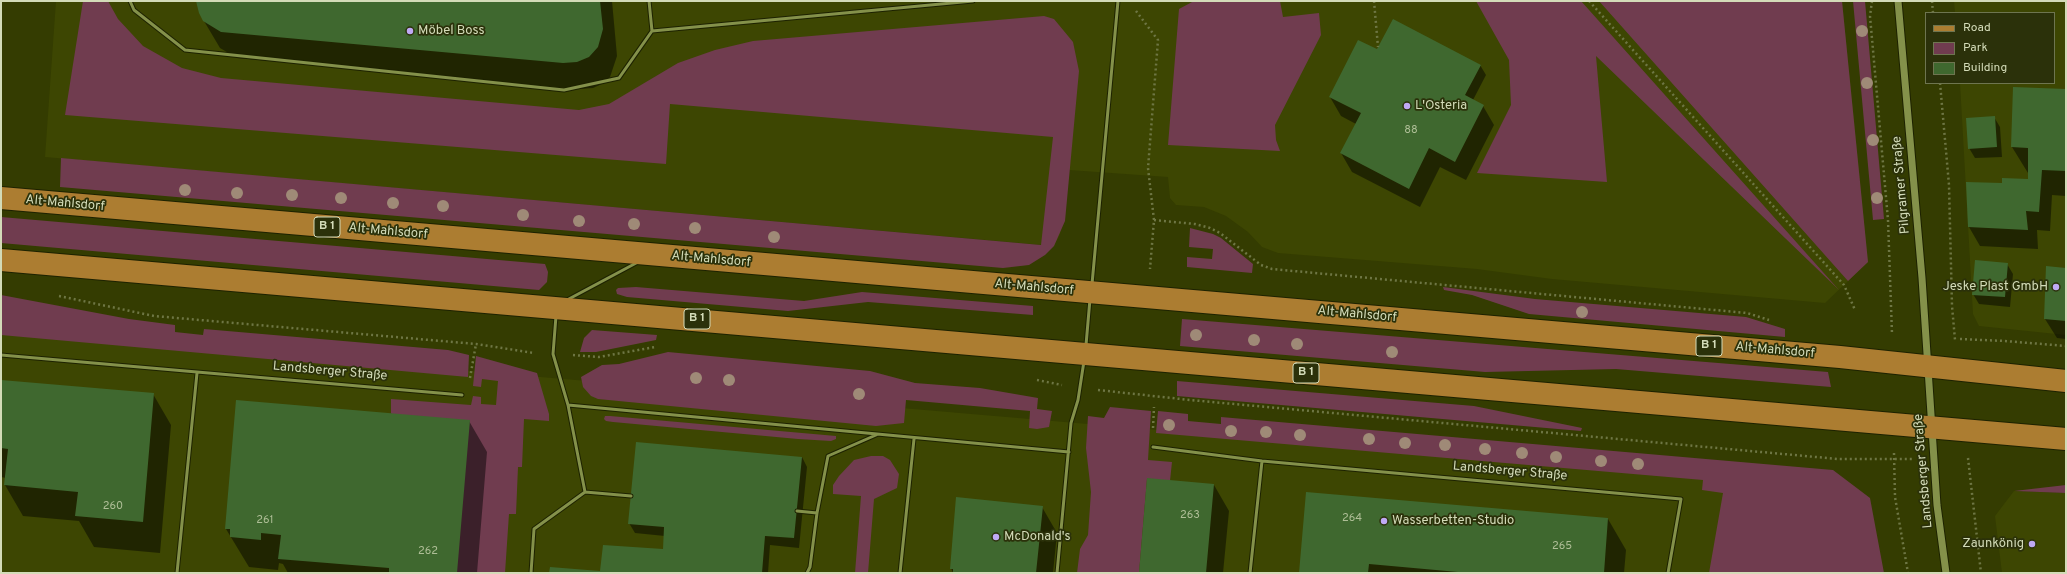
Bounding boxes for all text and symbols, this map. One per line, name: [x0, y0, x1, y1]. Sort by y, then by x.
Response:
legend: [1925, 12, 2055, 84]
text: Road: [1963, 20, 1991, 36]
place label: Möbel Boss: [418, 23, 485, 39]
marker: Möbel Boss: [405, 26, 415, 36]
text: Park: [1963, 40, 1988, 56]
text: Building: [1963, 60, 2007, 76]
place label: L'Osteria: [1415, 98, 1467, 114]
marker: L'Osteria: [1402, 101, 1412, 111]
house number: 88: [1404, 124, 1418, 138]
street label: Pilgramer Straße: [1890, 135, 1914, 235]
street label: Alt-Mahlsdorf: [25, 193, 105, 215]
road number: B 1: [314, 217, 340, 237]
street label: Alt-Mahlsdorf: [348, 221, 428, 243]
street label: Alt-Mahlsdorf: [671, 249, 751, 271]
street label: Alt-Mahlsdorf: [994, 277, 1074, 299]
place label: Jeske Plast GmbH: [1943, 279, 2048, 295]
marker: Jeske Plast GmbH: [2051, 282, 2061, 292]
street label: Alt-Mahlsdorf: [1317, 304, 1397, 326]
road number: B 1: [684, 309, 710, 329]
road number: B 1: [1696, 336, 1722, 356]
street label: Alt-Mahlsdorf: [1735, 340, 1815, 362]
street label: Landsberger Straße: [272, 359, 388, 385]
road number: B 1: [1293, 363, 1319, 383]
street label: Landsberger Straße: [1911, 413, 1937, 529]
street label: Landsberger Straße: [1452, 459, 1568, 485]
house number: 260: [103, 500, 123, 514]
house number: 263: [1180, 509, 1200, 523]
house number: 264: [1342, 512, 1362, 526]
place label: Wasserbetten-Studio: [1392, 513, 1514, 529]
house number: 261: [256, 514, 274, 528]
marker: Wasserbetten-Studio: [1379, 516, 1389, 526]
place label: McDonald's: [1004, 529, 1071, 545]
marker: McDonald's: [991, 532, 1001, 542]
place label: Zaunkönig: [1962, 536, 2024, 552]
marker: Zaunkönig: [2027, 539, 2037, 549]
house number: 265: [1552, 540, 1572, 554]
house number: 262: [418, 545, 438, 559]

